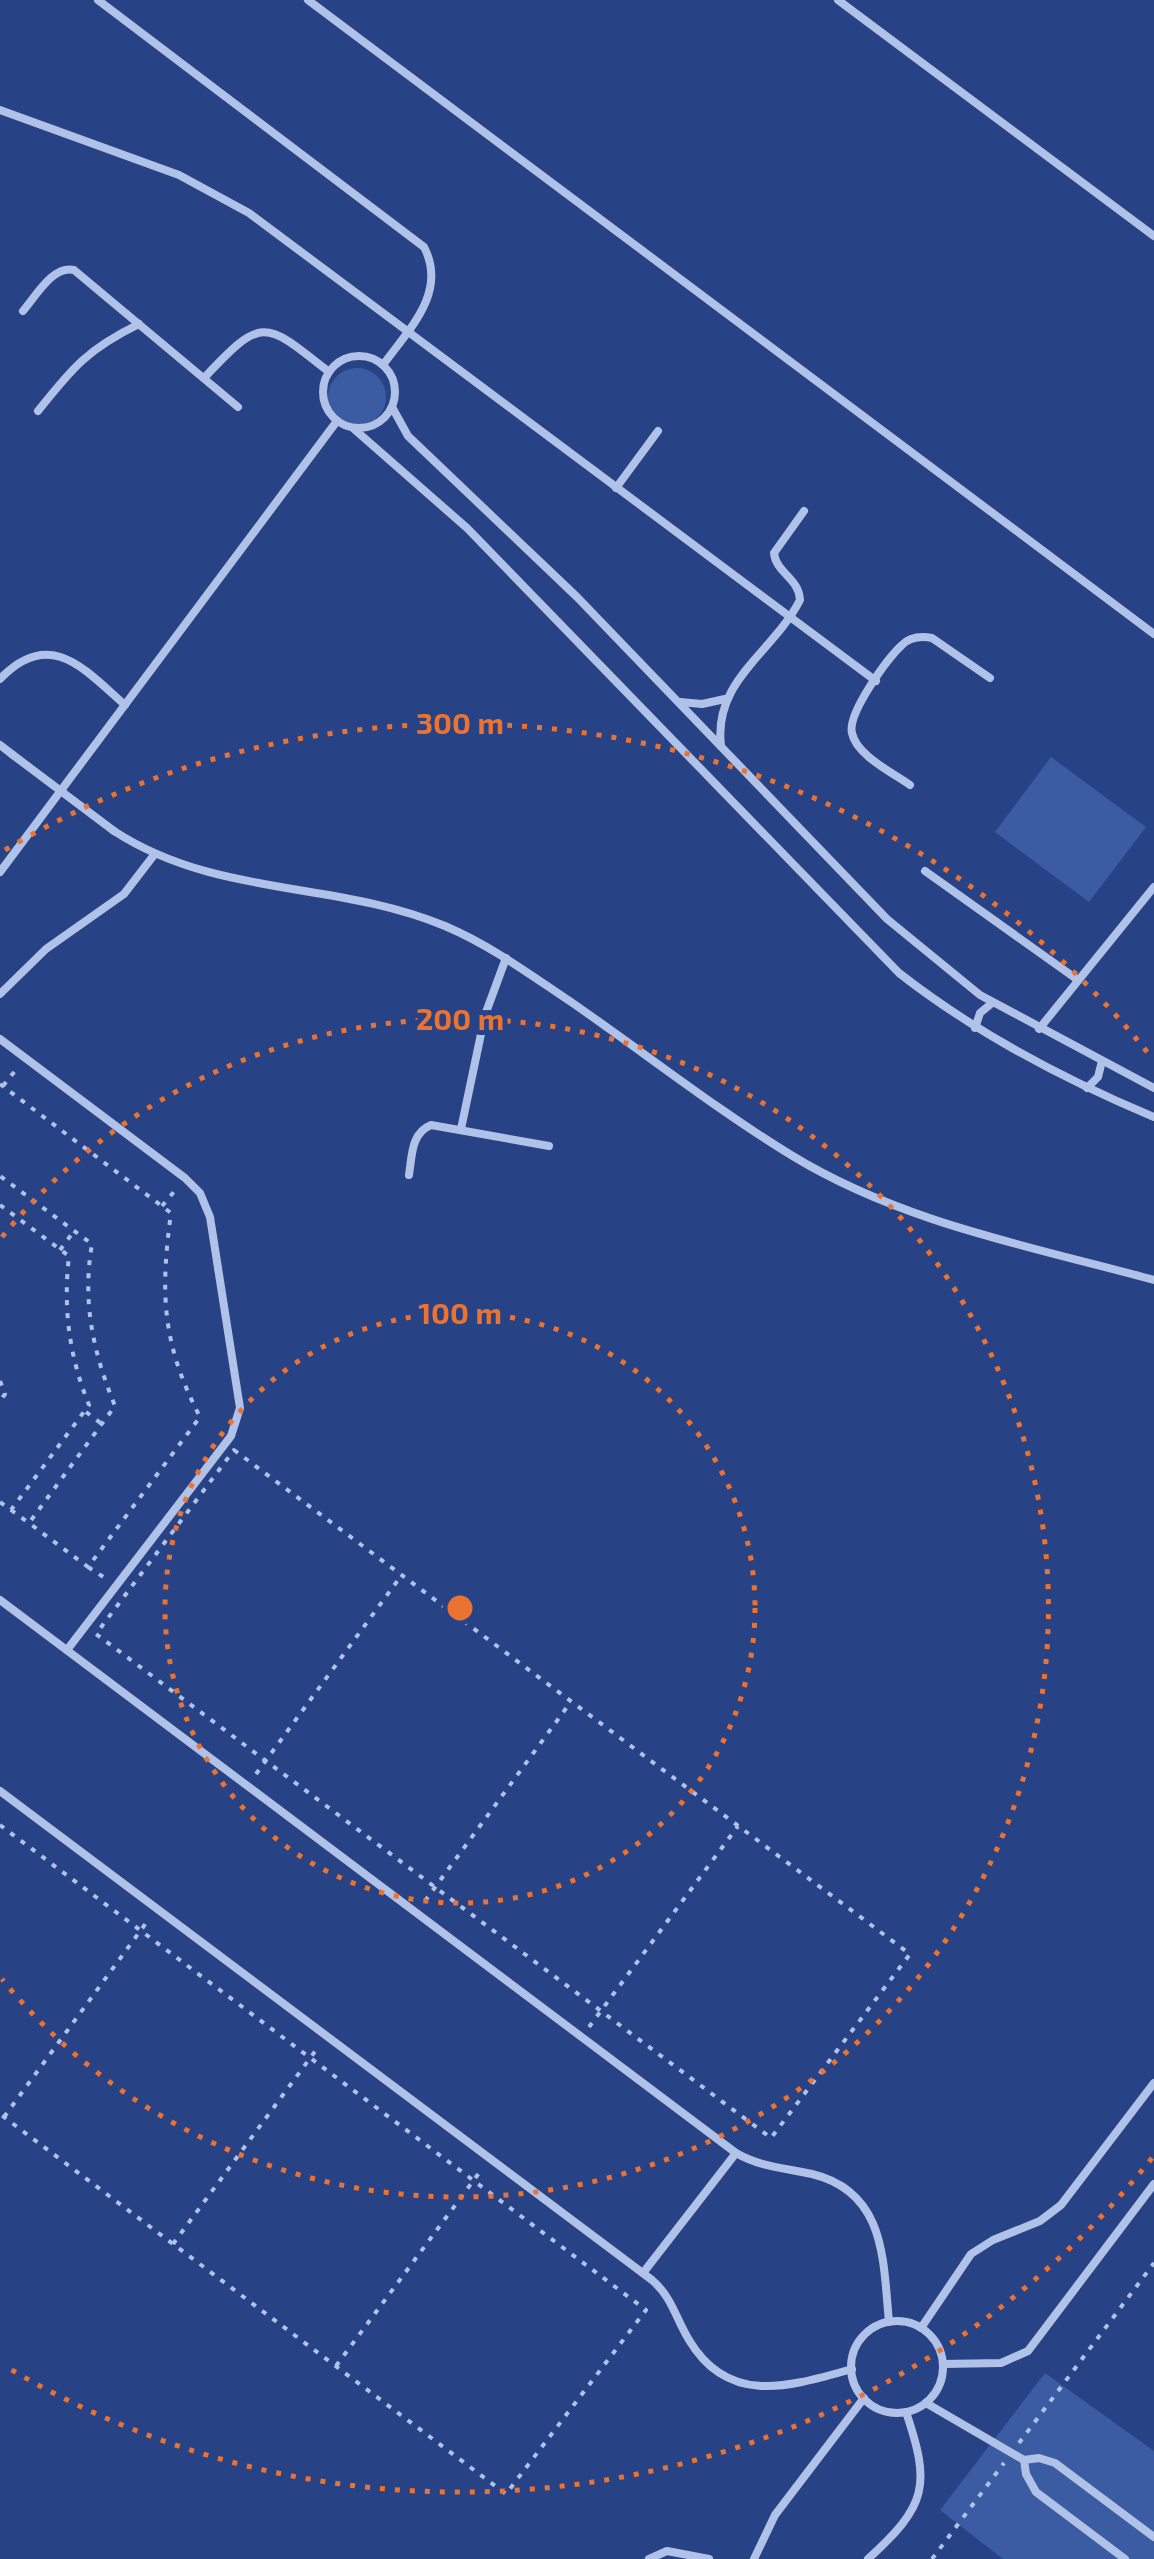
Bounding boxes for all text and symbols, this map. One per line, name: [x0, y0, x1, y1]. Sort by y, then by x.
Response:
text: 300 m: [416, 704, 504, 740]
text: 200 m: [416, 1000, 504, 1036]
text: 100 m: [418, 1294, 502, 1330]
centre of rings: [442, 1590, 478, 1626]

